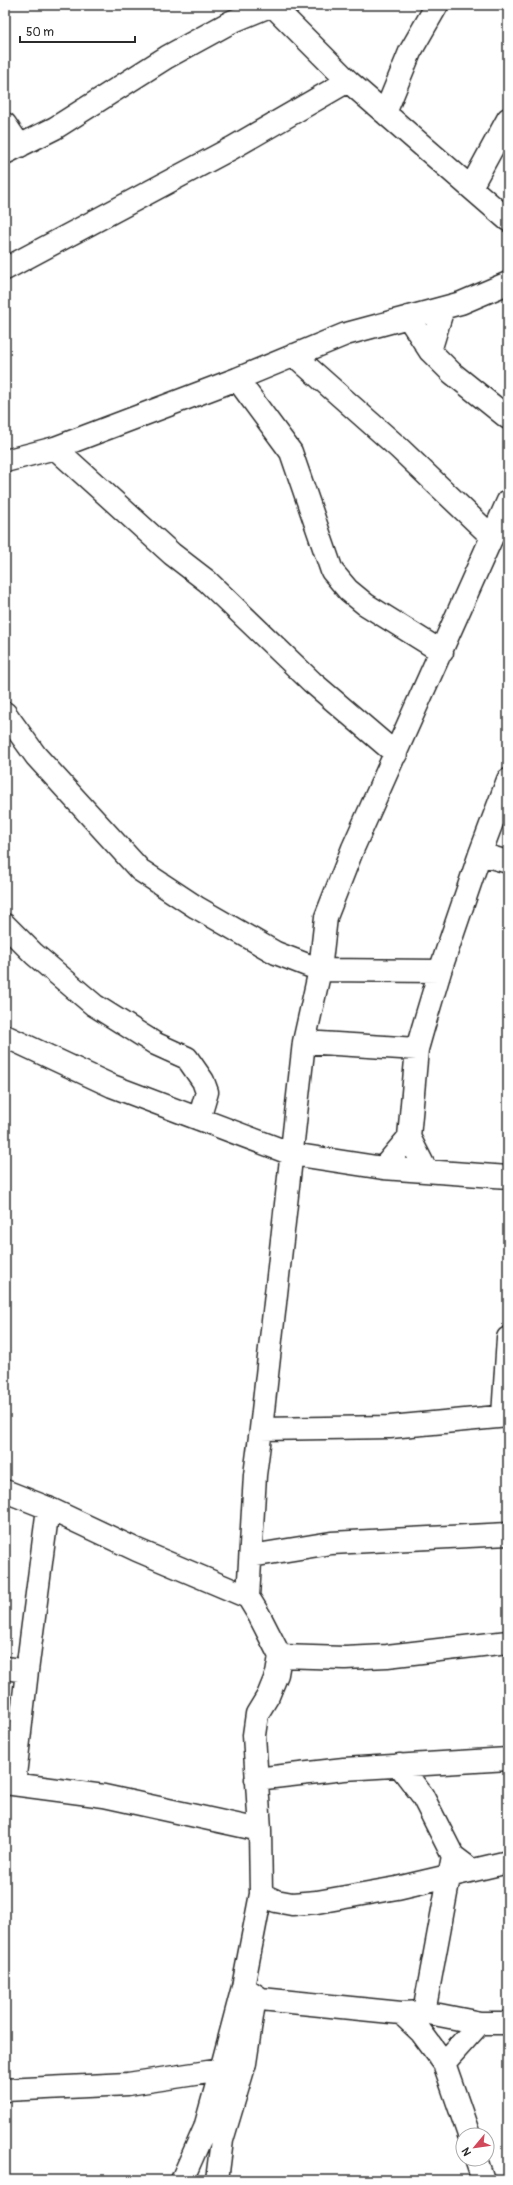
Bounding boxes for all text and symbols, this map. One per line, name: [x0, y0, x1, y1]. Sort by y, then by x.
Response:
scale bar: [20, 18, 135, 44]
text: 50 m: [26, 25, 54, 40]
north arrow: [455, 2127, 495, 2167]
text: N: [459, 2145, 474, 2158]

